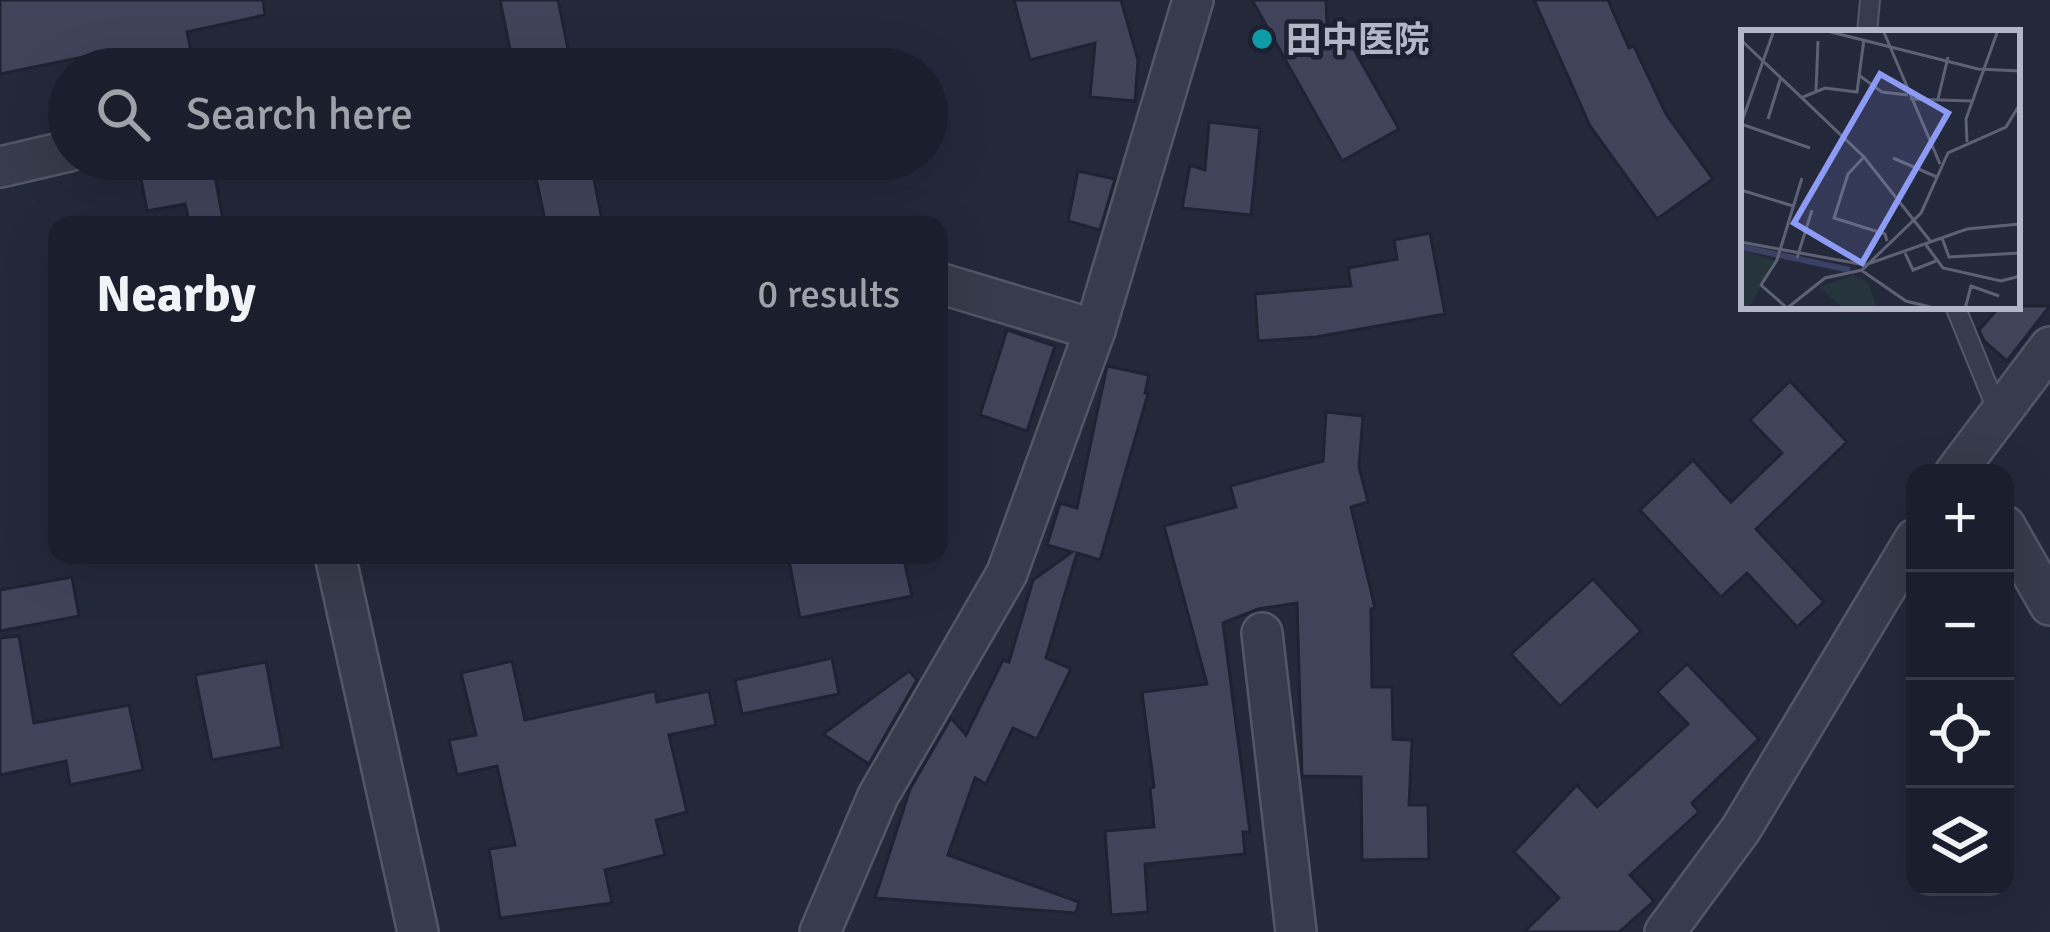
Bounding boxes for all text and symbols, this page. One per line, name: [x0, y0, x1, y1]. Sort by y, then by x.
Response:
place label: 田中医院: [1286, 18, 1430, 63]
marker: 田中医院: [1249, 26, 1275, 52]
inset map: [1741, 30, 2020, 309]
search box: [48, 48, 948, 180]
icon: search: [90, 81, 156, 147]
text: Search here: [186, 87, 413, 142]
text: Nearby: [96, 263, 256, 326]
text: 0 results: [757, 270, 900, 318]
map controls: [1906, 464, 2014, 896]
button: +: [1906, 464, 2014, 572]
button: −: [1906, 572, 2014, 680]
button: locate: [1906, 680, 2014, 788]
button: layers: [1906, 788, 2014, 896]

